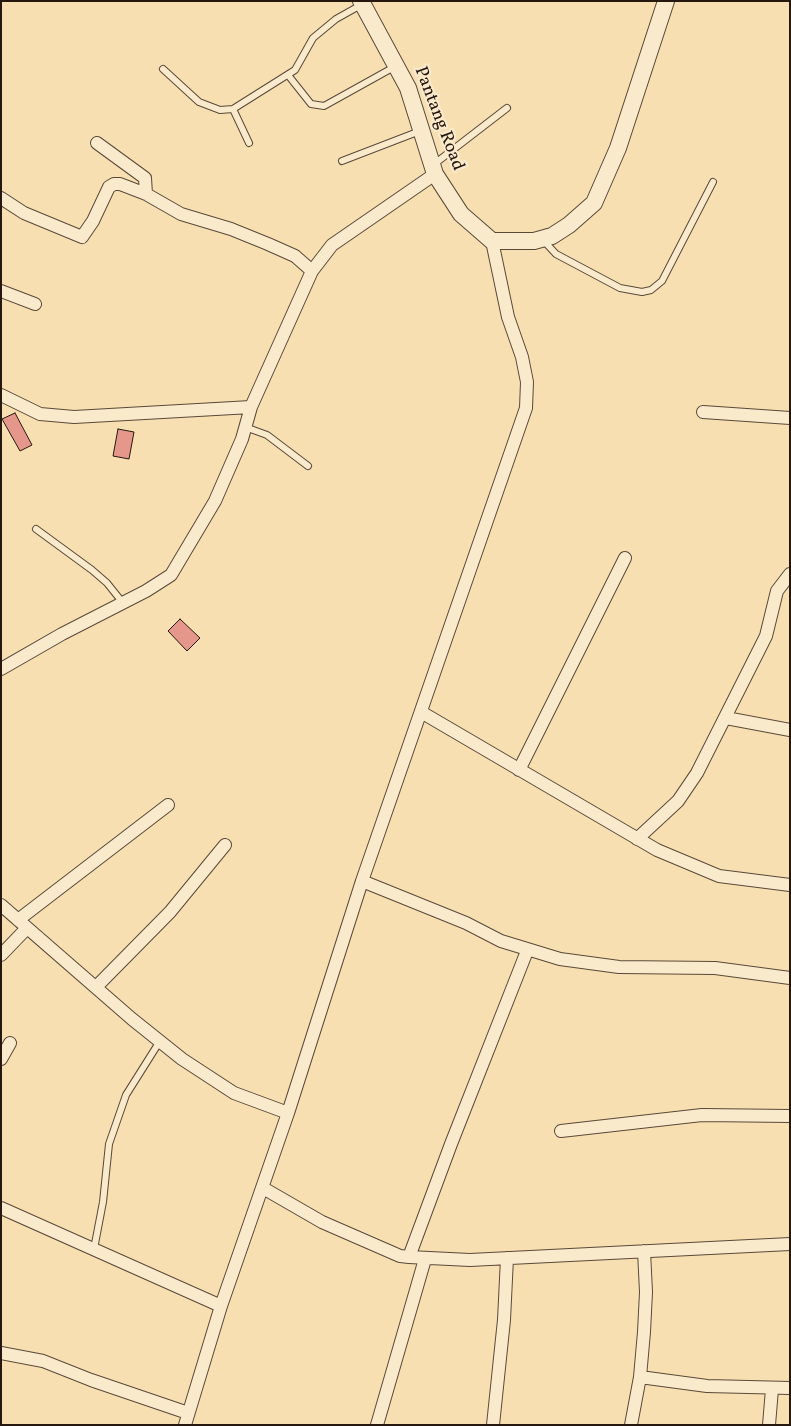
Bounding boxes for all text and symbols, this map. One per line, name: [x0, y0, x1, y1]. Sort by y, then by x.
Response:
street label: Pantang Road: [408, 64, 468, 174]

